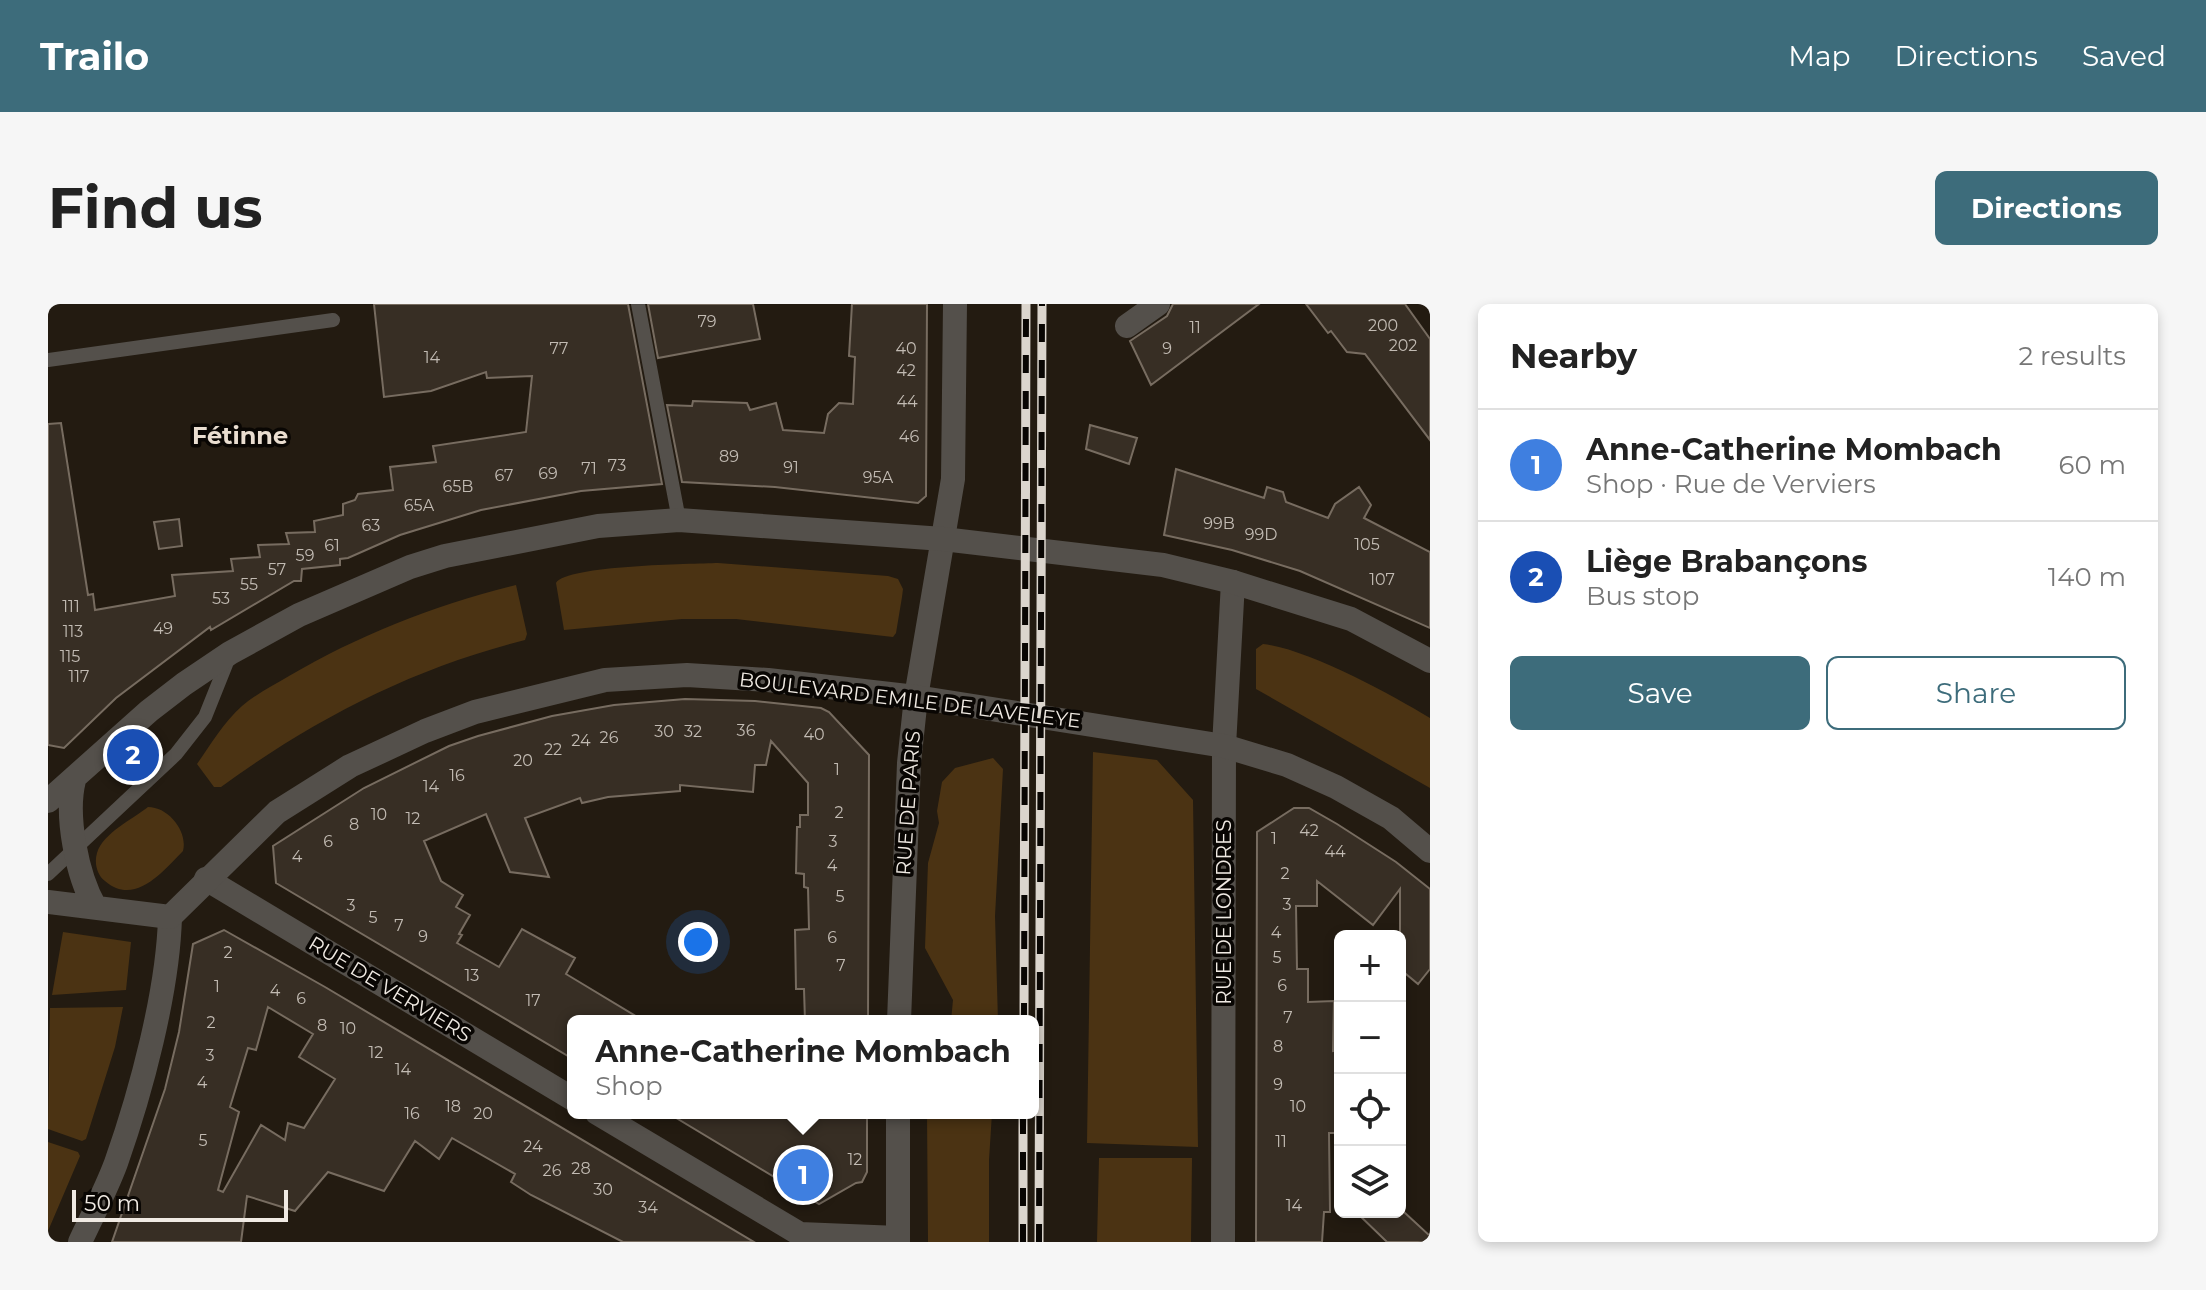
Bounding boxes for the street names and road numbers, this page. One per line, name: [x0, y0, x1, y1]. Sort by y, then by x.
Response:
street label: BOULEVARD EMILE DE LAVELEYE: [738, 667, 1082, 733]
street label: RUE DE PARIS: [891, 730, 925, 876]
street label: RUE DE LONDRES: [1212, 819, 1236, 1005]
street label: RUE DE VERVIERS: [304, 931, 476, 1047]

